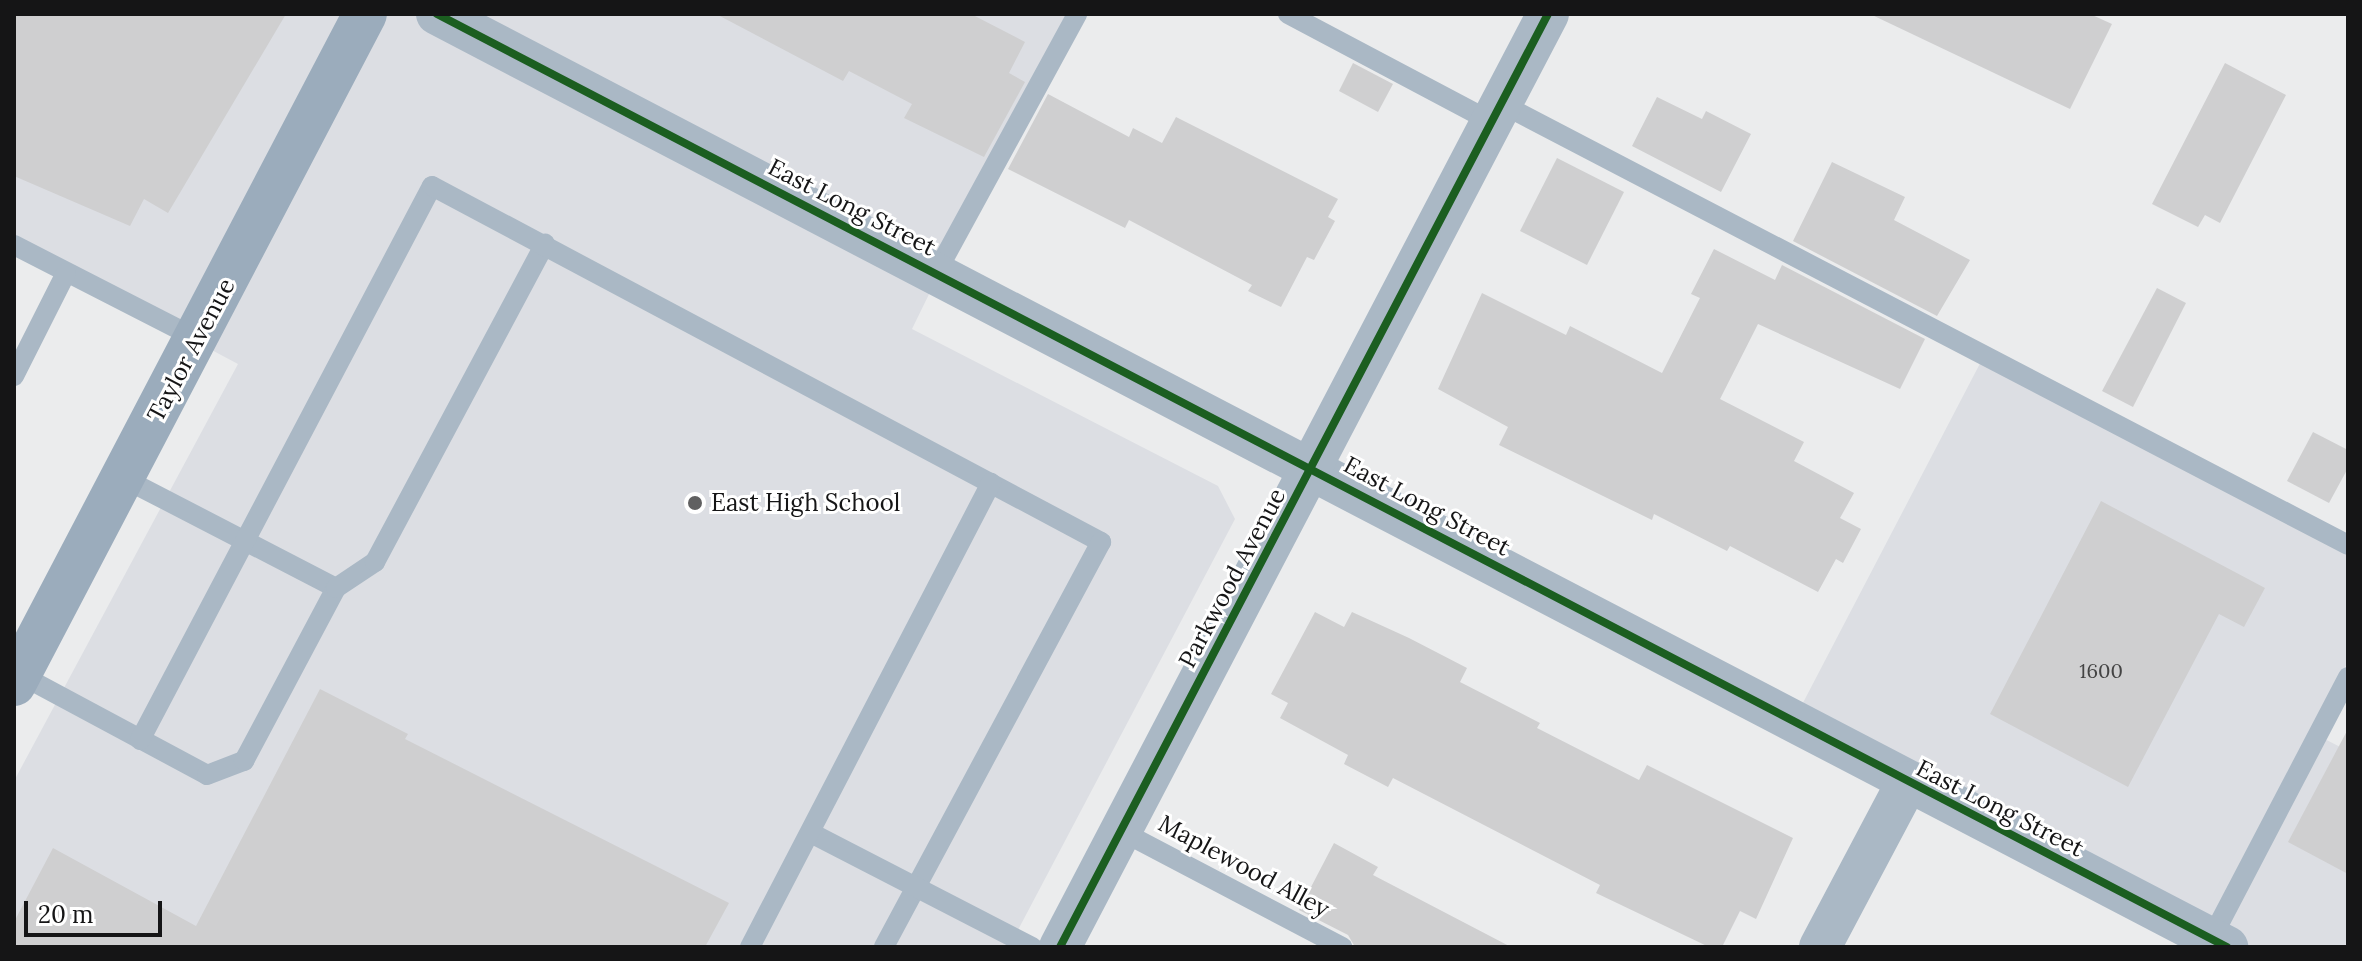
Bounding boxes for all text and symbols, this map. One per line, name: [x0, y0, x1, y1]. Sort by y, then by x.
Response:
street label: East Long Street: [763, 152, 941, 262]
street label: Taylor Avenue: [141, 273, 241, 427]
street label: East Long Street: [1339, 450, 1515, 562]
street label: Parkwood Avenue: [1173, 483, 1291, 673]
place label: East High School: [711, 489, 900, 517]
marker: East High School: [686, 494, 704, 512]
house number: 1600: [2079, 658, 2123, 682]
street label: East Long Street: [1911, 753, 2089, 863]
street label: Maplewood Alley: [1154, 809, 1334, 923]
scale bar: [28, 885, 166, 935]
text: 20 m: [38, 899, 94, 930]

